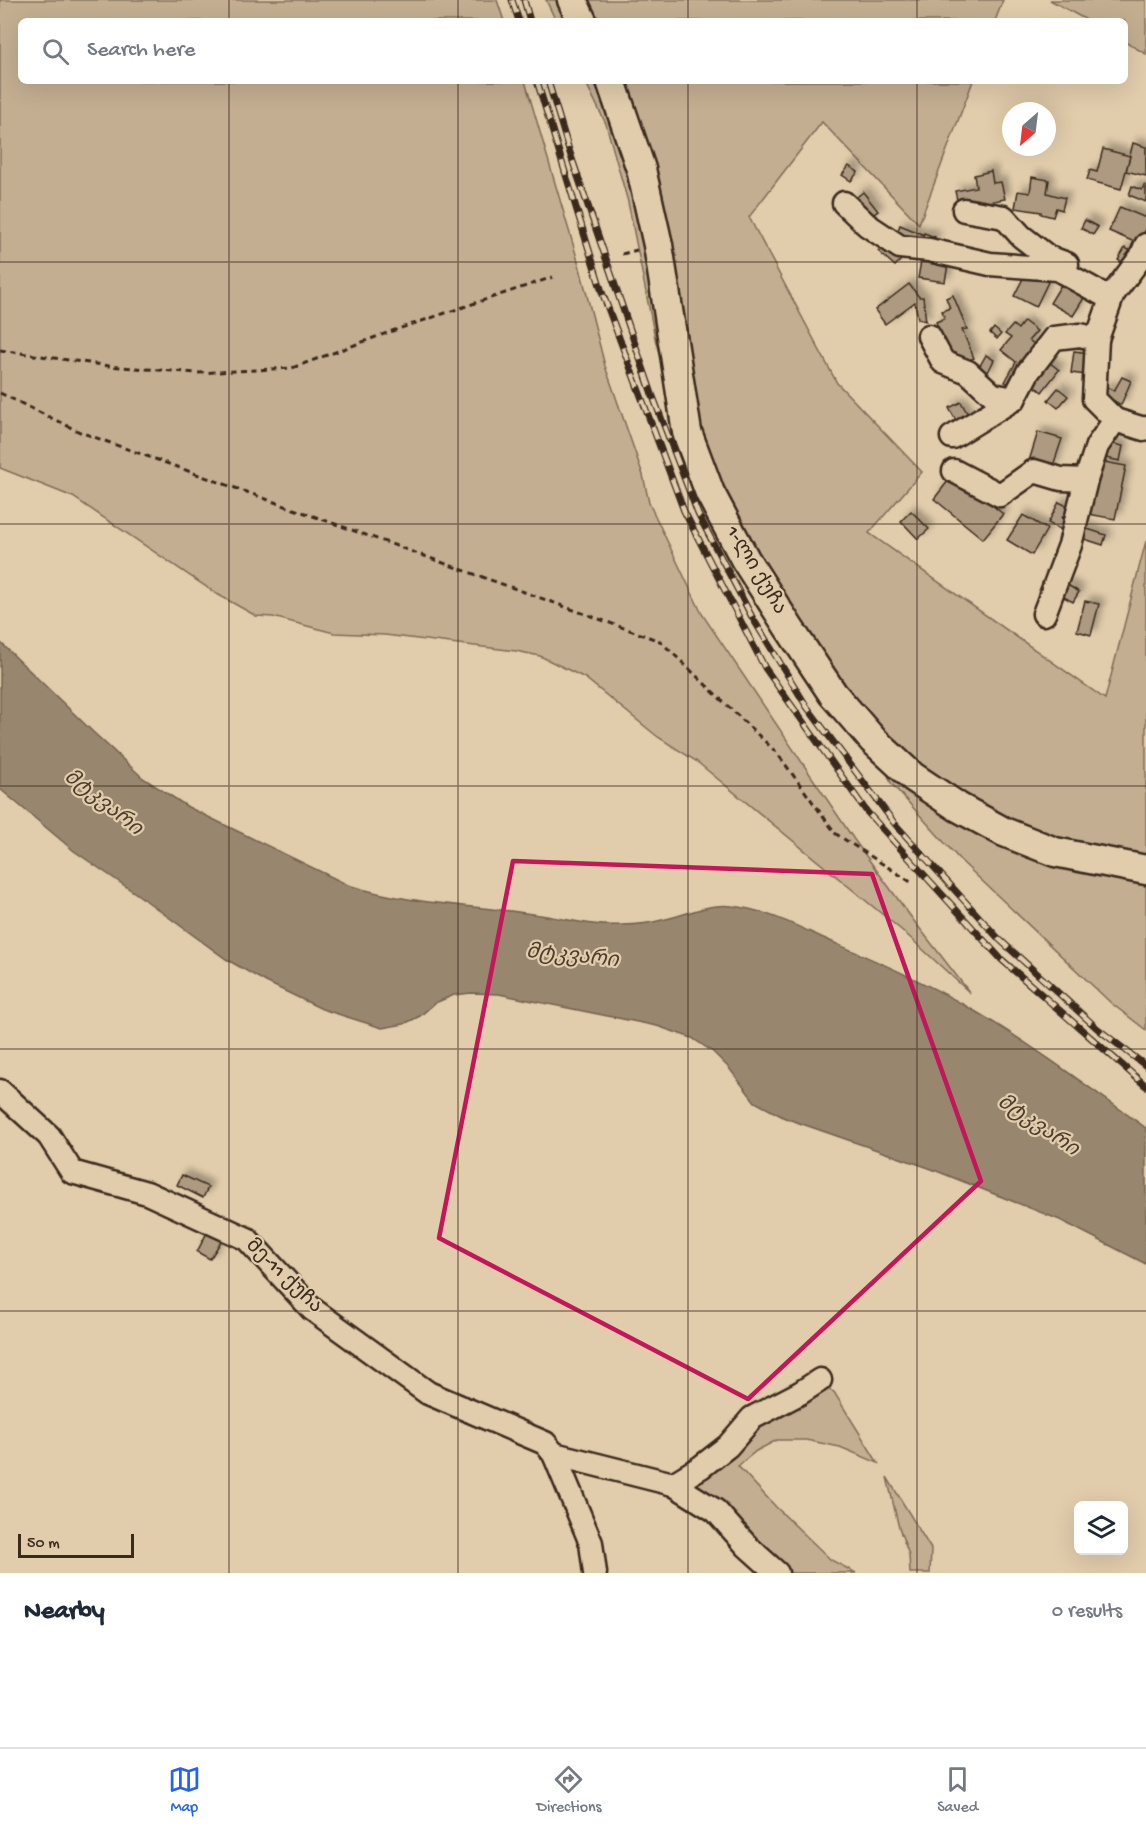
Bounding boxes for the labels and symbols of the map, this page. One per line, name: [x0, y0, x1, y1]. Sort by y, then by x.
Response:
north arrow: [1002, 102, 1056, 156]
street label: 1-ლი ქუჩა: [719, 522, 790, 619]
water label: მტკვარი: [58, 765, 148, 843]
water label: მტკვარი: [525, 940, 620, 975]
water label: მტკვარი: [992, 1090, 1084, 1164]
street label: მე-11 ქუჩა: [240, 1235, 326, 1319]
scale bar: [18, 1531, 134, 1558]

